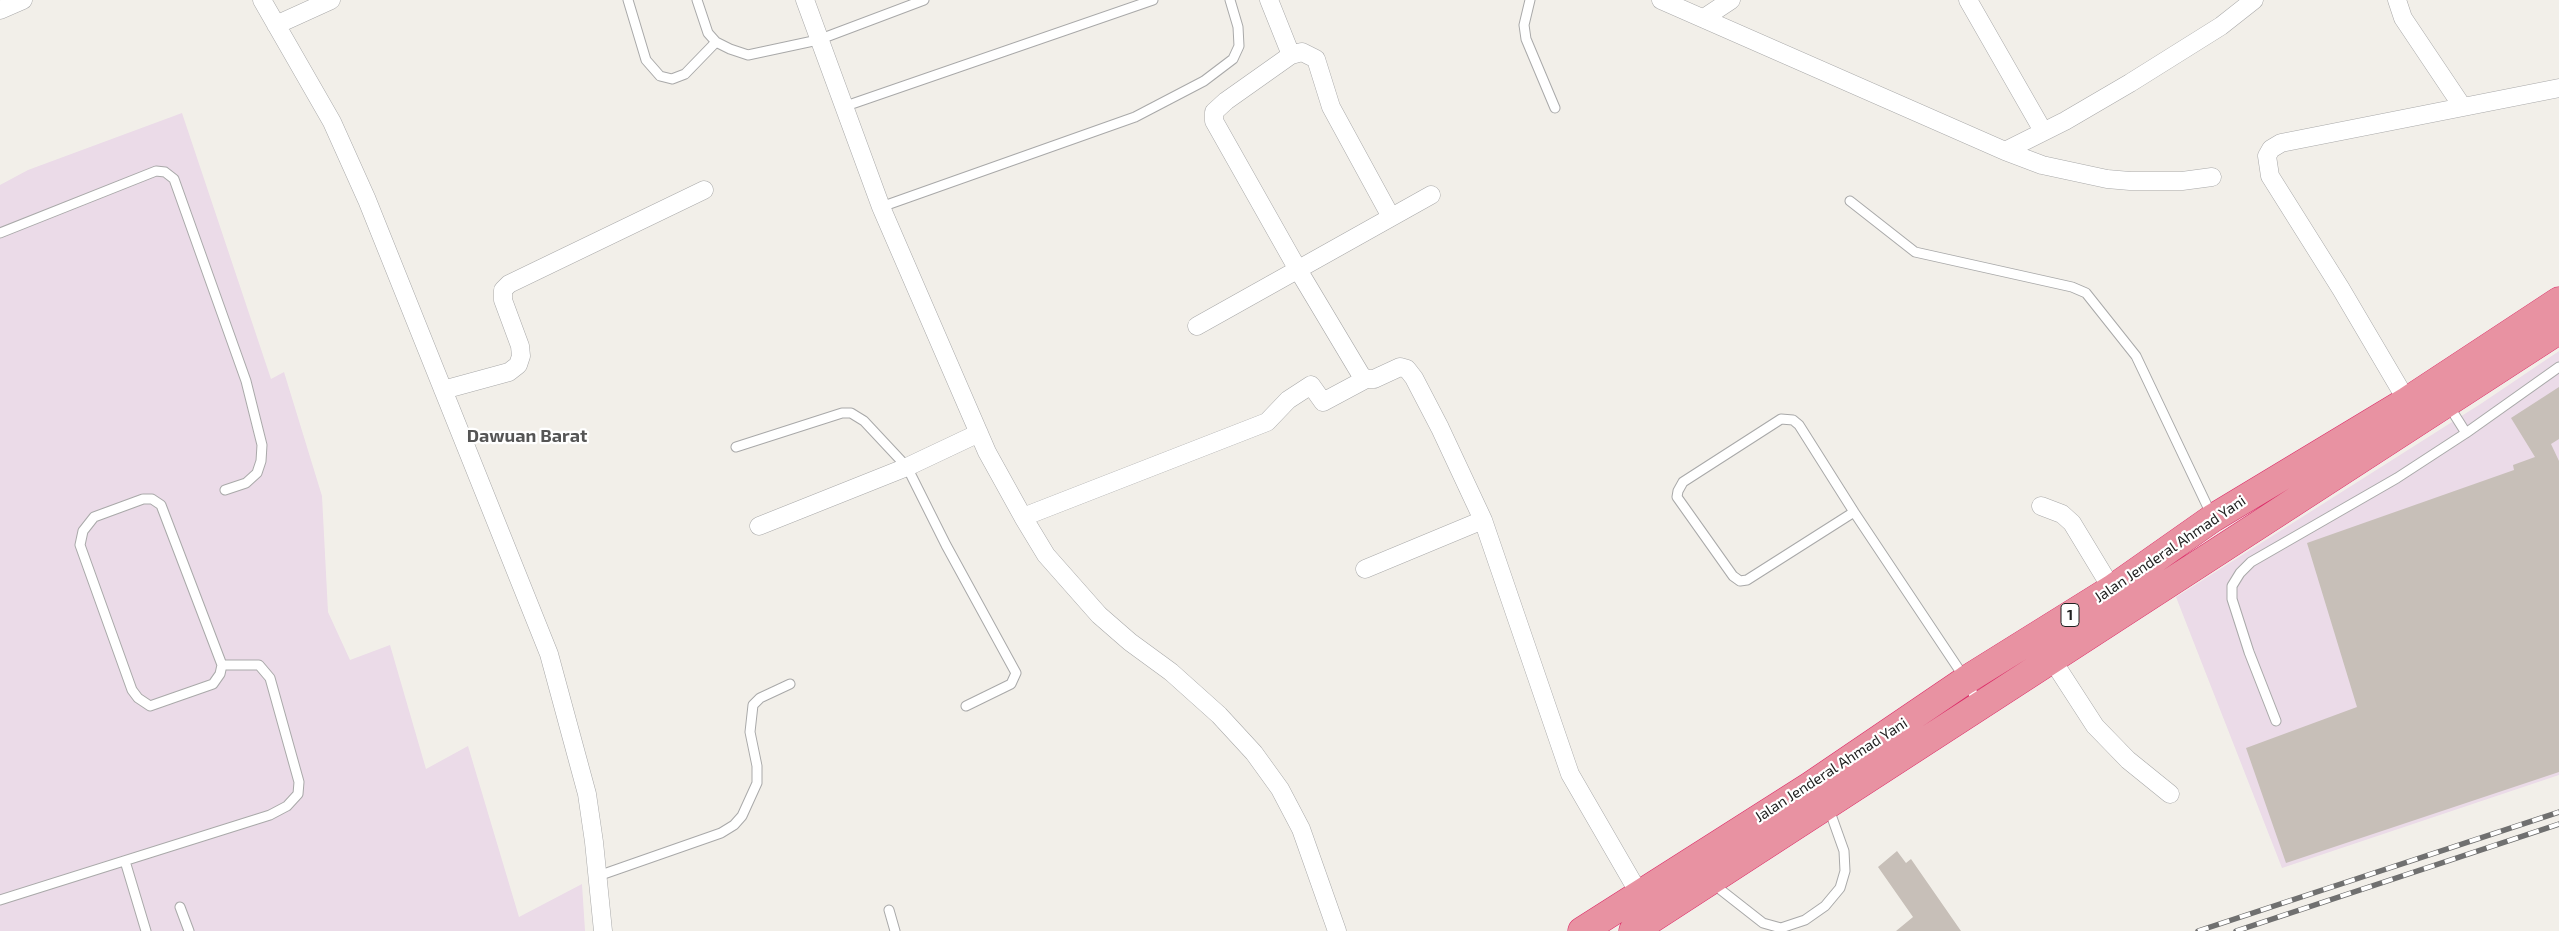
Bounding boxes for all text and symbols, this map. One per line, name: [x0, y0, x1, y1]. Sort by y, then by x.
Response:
district label: Dawuan Barat: [467, 425, 587, 447]
street label: Jalan Jenderal Ahmad Yani: [2091, 492, 2249, 606]
road number: 1: [2061, 604, 2079, 626]
street label: Jalan Jenderal Ahmad Yani: [1751, 714, 1911, 826]

